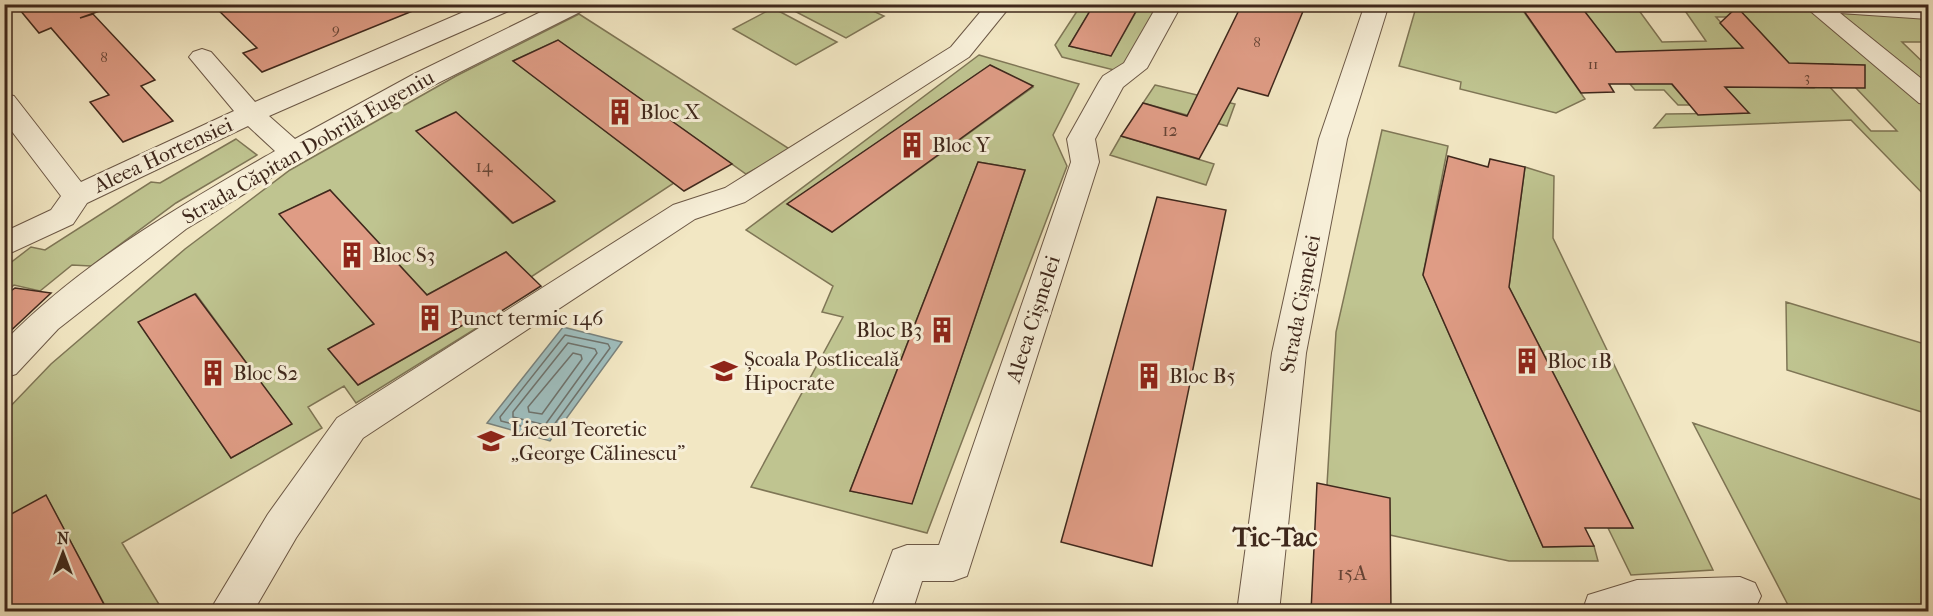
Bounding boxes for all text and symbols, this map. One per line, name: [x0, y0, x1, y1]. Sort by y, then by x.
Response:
house number: 9: [332, 20, 340, 38]
house number: 8: [1253, 33, 1261, 51]
house number: 8: [100, 48, 108, 66]
house number: 11: [1588, 55, 1598, 73]
street label: Strada Căpitan Dobrilă Eugeniu: [178, 65, 438, 229]
house number: 3: [1804, 68, 1810, 86]
building icon: Bloc X: [605, 97, 635, 127]
place label: Bloc X: [640, 100, 701, 124]
street label: Aleea Hortensiei: [89, 112, 236, 198]
house number: 12: [1162, 120, 1178, 141]
building icon: Bloc Y: [897, 130, 927, 160]
place label: Bloc Y: [932, 133, 991, 157]
house number: 14: [475, 156, 493, 177]
street label: Strada Cișmelei: [1275, 233, 1325, 375]
building icon: Bloc S3: [337, 240, 367, 270]
place label: Bloc S3: [372, 243, 435, 267]
street label: Aleea Cișmelei: [1001, 252, 1065, 386]
building icon: Punct termic 146: [415, 303, 445, 333]
place label: Punct termic 146: [450, 306, 604, 330]
building icon: Bloc B3: [927, 315, 957, 345]
place label: Bloc B3: [856, 318, 922, 342]
building icon: Bloc 1B: [1512, 346, 1542, 376]
place label: Școala Postliceală Hipocrate: [744, 347, 900, 395]
place label: Bloc 1B: [1547, 349, 1612, 373]
school or university icon: Școala Postliceală Hipocrate: [709, 356, 739, 386]
building icon: Bloc S2: [198, 358, 228, 388]
place label: Bloc S2: [233, 361, 299, 385]
building icon: Bloc B5: [1134, 361, 1164, 391]
place label: Bloc B5: [1169, 364, 1235, 388]
place label: Liceul Teoretic „George Călinescu”: [511, 417, 685, 465]
school or university icon: Liceul Teoretic „George Călinescu”: [476, 426, 506, 456]
district label: Tic-Tac: [1232, 521, 1317, 553]
north arrow: [33, 523, 93, 583]
text: N: [57, 529, 70, 548]
house number: 15A: [1337, 561, 1367, 585]

